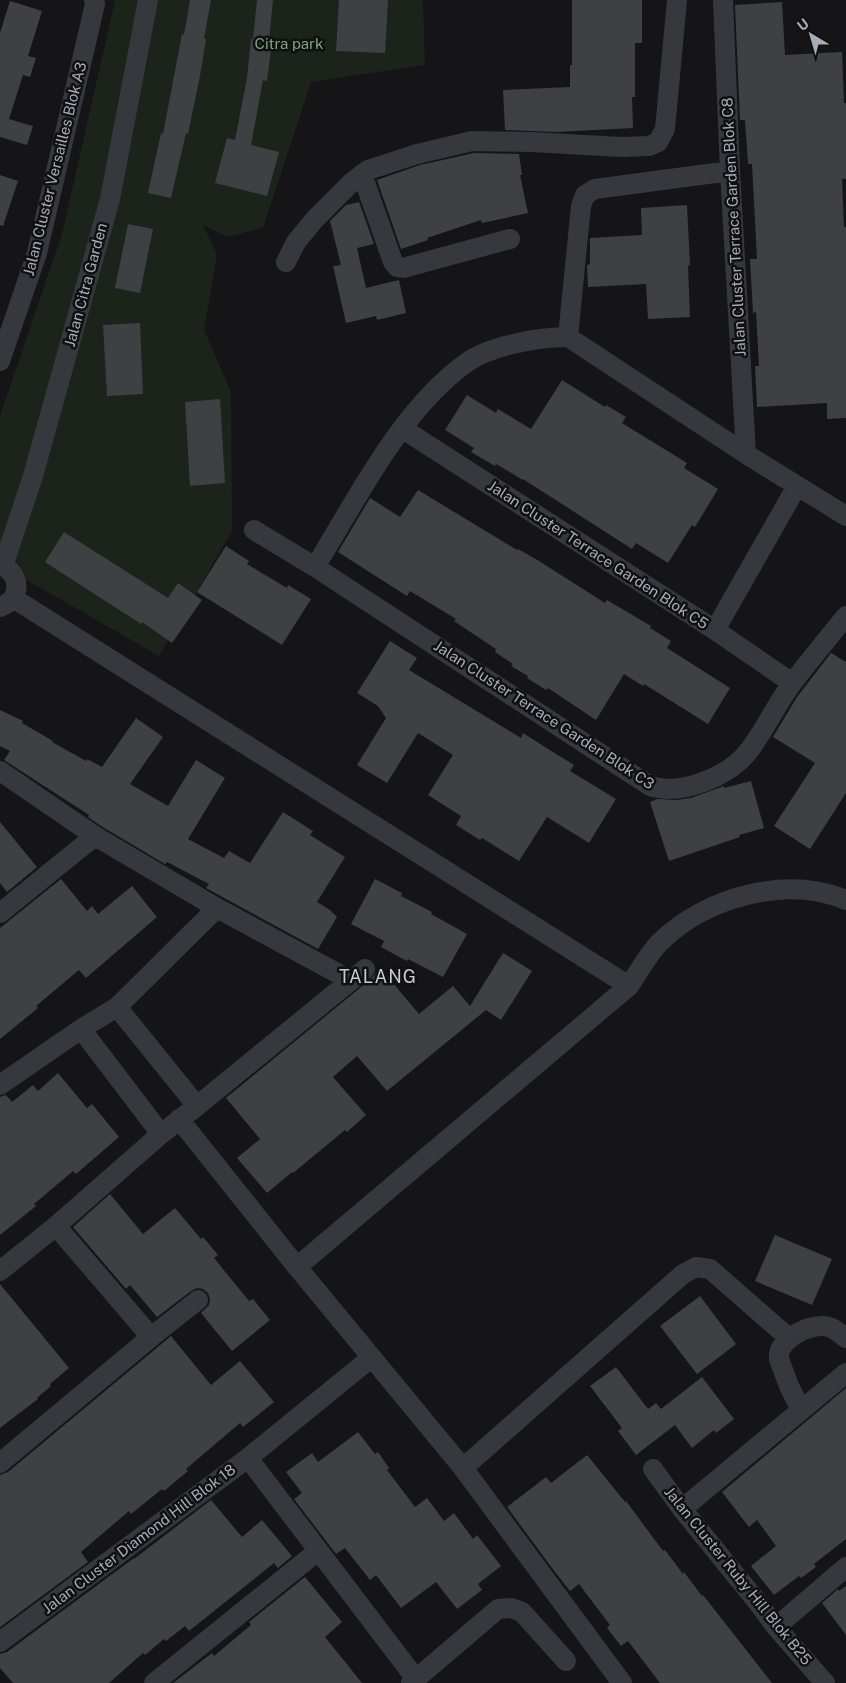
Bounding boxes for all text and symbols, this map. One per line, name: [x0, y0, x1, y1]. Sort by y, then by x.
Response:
north arrow: [786, 10, 836, 60]
text: U: [794, 15, 812, 34]
park label: Citra park: [255, 35, 323, 52]
street label: Jalan Cluster Versailles Blok A3: [20, 60, 89, 277]
street label: Jalan Cluster Terrace Garden Blok C8: [718, 97, 749, 357]
street label: Jalan Citra Garden: [61, 221, 110, 349]
street label: Jalan Cluster Terrace Garden Blok C5: [485, 477, 712, 632]
street label: Jalan Cluster Terrace Garden Blok C3: [431, 637, 658, 792]
district label: TALANG: [339, 966, 417, 987]
street label: Jalan Cluster Diamond Hill Blok 18: [39, 1460, 238, 1617]
street label: Jalan Cluster Ruby Hill Blok B25: [661, 1483, 815, 1668]

